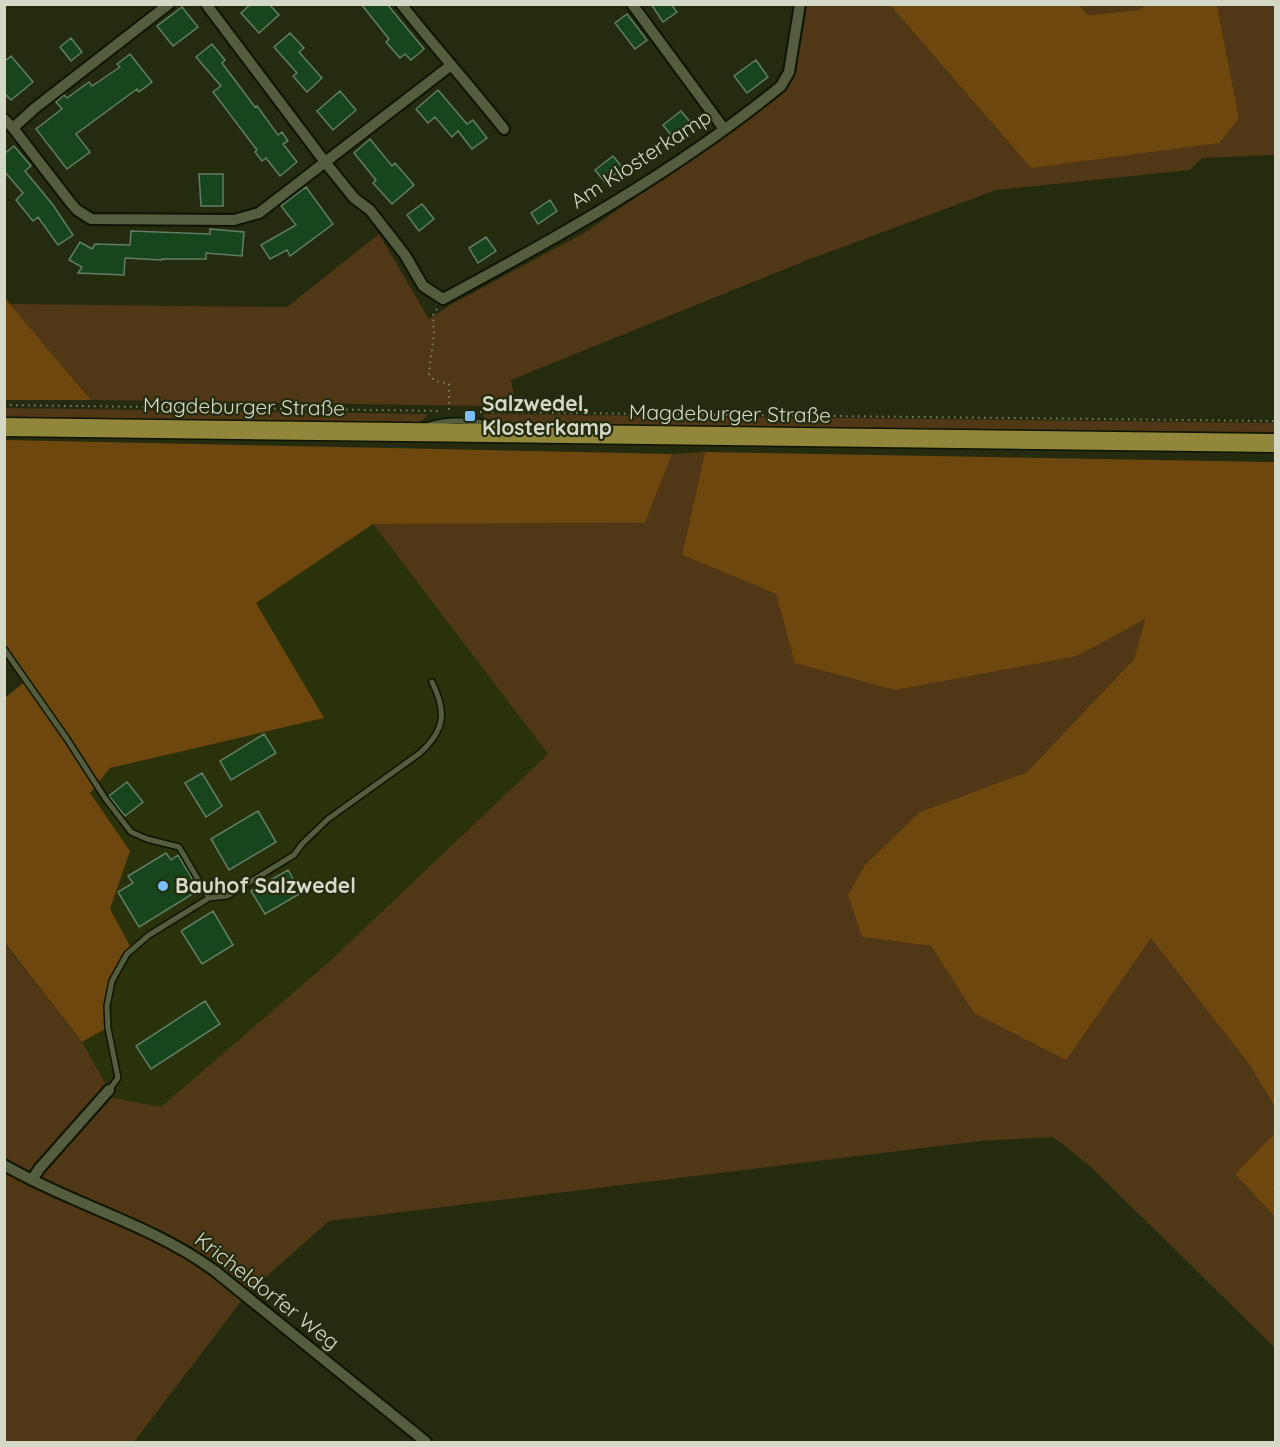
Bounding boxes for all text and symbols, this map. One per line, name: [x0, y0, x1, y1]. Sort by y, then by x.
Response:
street label: Am Klosterkamp: [565, 103, 716, 213]
place label: Salzwedel, Klosterkamp: [482, 390, 612, 440]
street label: Magdeburger Straße: [143, 391, 345, 421]
street label: Magdeburger Straße: [629, 398, 831, 428]
marker: Salzwedel, Klosterkamp: [463, 409, 477, 423]
place label: Bauhof Salzwedel: [175, 872, 356, 898]
marker: Bauhof Salzwedel: [156, 879, 170, 893]
street label: Kricheldorfer Weg: [190, 1226, 345, 1355]

